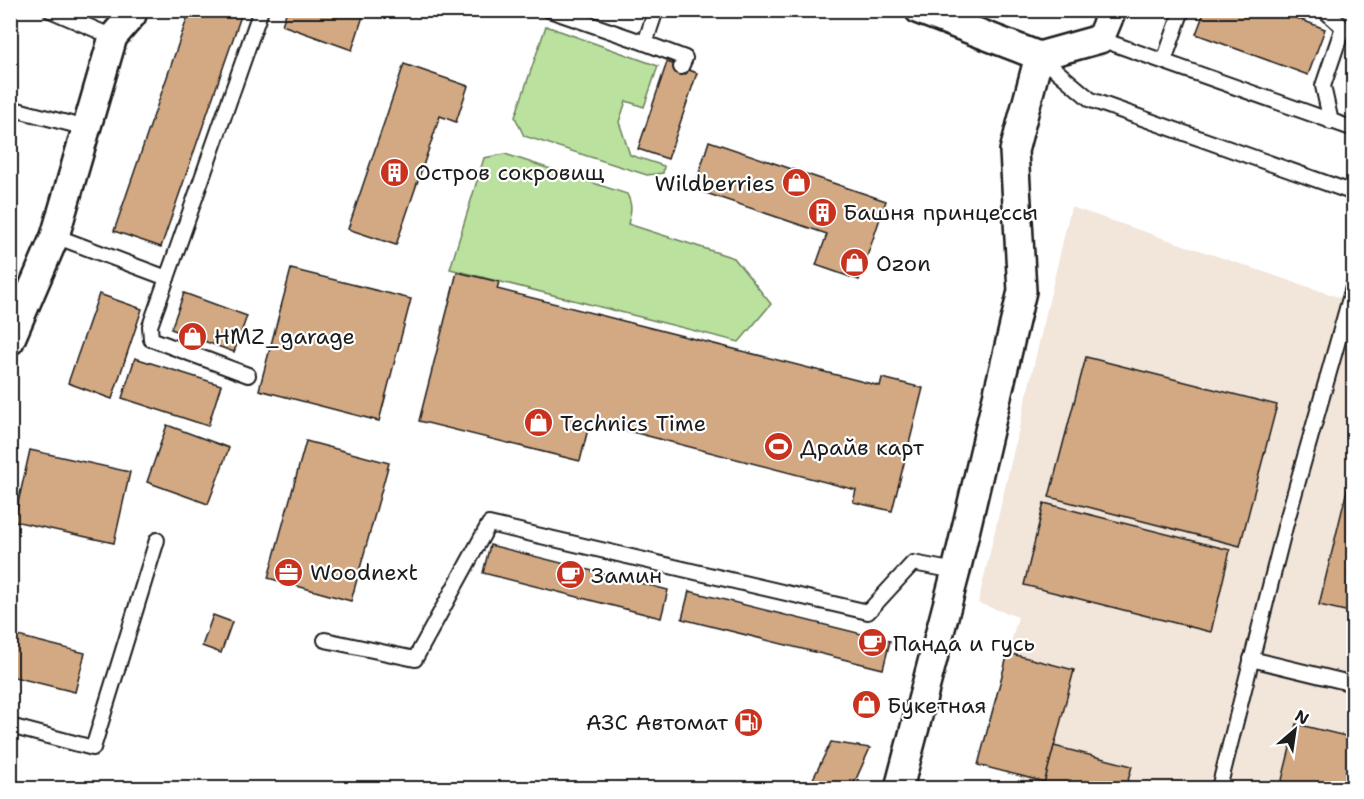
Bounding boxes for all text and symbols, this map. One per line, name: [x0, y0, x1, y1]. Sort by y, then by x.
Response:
building icon: Остров сокровищ: [378, 156, 410, 188]
place label: Остров сокровищ: [415, 158, 605, 187]
shop icon: Wildberries: [780, 167, 812, 199]
place label: Wildberries: [654, 169, 775, 198]
building icon: Башня принцессы: [806, 196, 838, 228]
place label: Башня принцессы: [843, 198, 1038, 227]
shop icon: Ozon: [839, 247, 871, 279]
place label: Ozon: [876, 249, 931, 278]
shop icon: HMZ_garage: [177, 320, 209, 352]
place label: HMZ_garage: [214, 322, 355, 351]
shop icon: Technics Time: [523, 407, 555, 439]
place label: Technics Time: [560, 409, 706, 438]
sports icon: Драйв карт: [763, 431, 795, 463]
place label: Драйв карт: [800, 433, 925, 462]
office icon: Woodnext: [273, 556, 305, 588]
place label: Woodnext: [310, 558, 418, 587]
cafe icon: Замин: [554, 559, 586, 591]
place label: Замин: [591, 561, 662, 590]
cafe icon: Панда и гусь: [856, 627, 888, 659]
place label: Панда и гусь: [893, 629, 1035, 658]
shop icon: Букетная: [850, 689, 882, 721]
place label: Букетная: [887, 691, 987, 720]
north arrow: [1265, 700, 1325, 760]
text: N: [1291, 705, 1313, 730]
fuel station icon: АЗС Автомат: [733, 706, 765, 738]
place label: АЗС Автомат: [586, 708, 729, 737]

